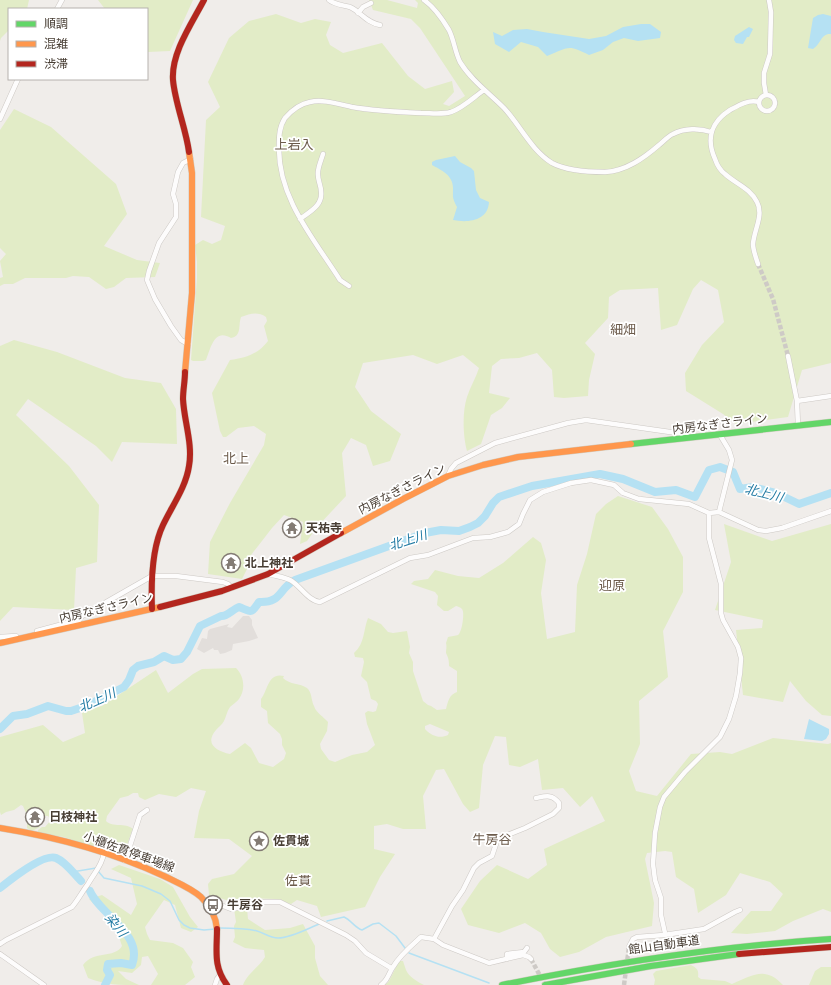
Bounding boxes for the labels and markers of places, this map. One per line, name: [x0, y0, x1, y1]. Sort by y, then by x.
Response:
temple icon: 天祐寺: [281, 517, 303, 539]
place label: 天祐寺: [306, 521, 342, 535]
temple icon: 北上神社: [220, 552, 242, 574]
place label: 北上神社: [245, 556, 293, 570]
temple icon: 日枝神社: [24, 806, 46, 828]
place label: 日枝神社: [49, 810, 97, 824]
place icon: 佐貫城: [248, 830, 270, 852]
place label: 佐貫城: [273, 834, 309, 848]
bus stop icon: 牛房谷: [202, 894, 224, 916]
place label: 牛房谷: [227, 898, 263, 912]

